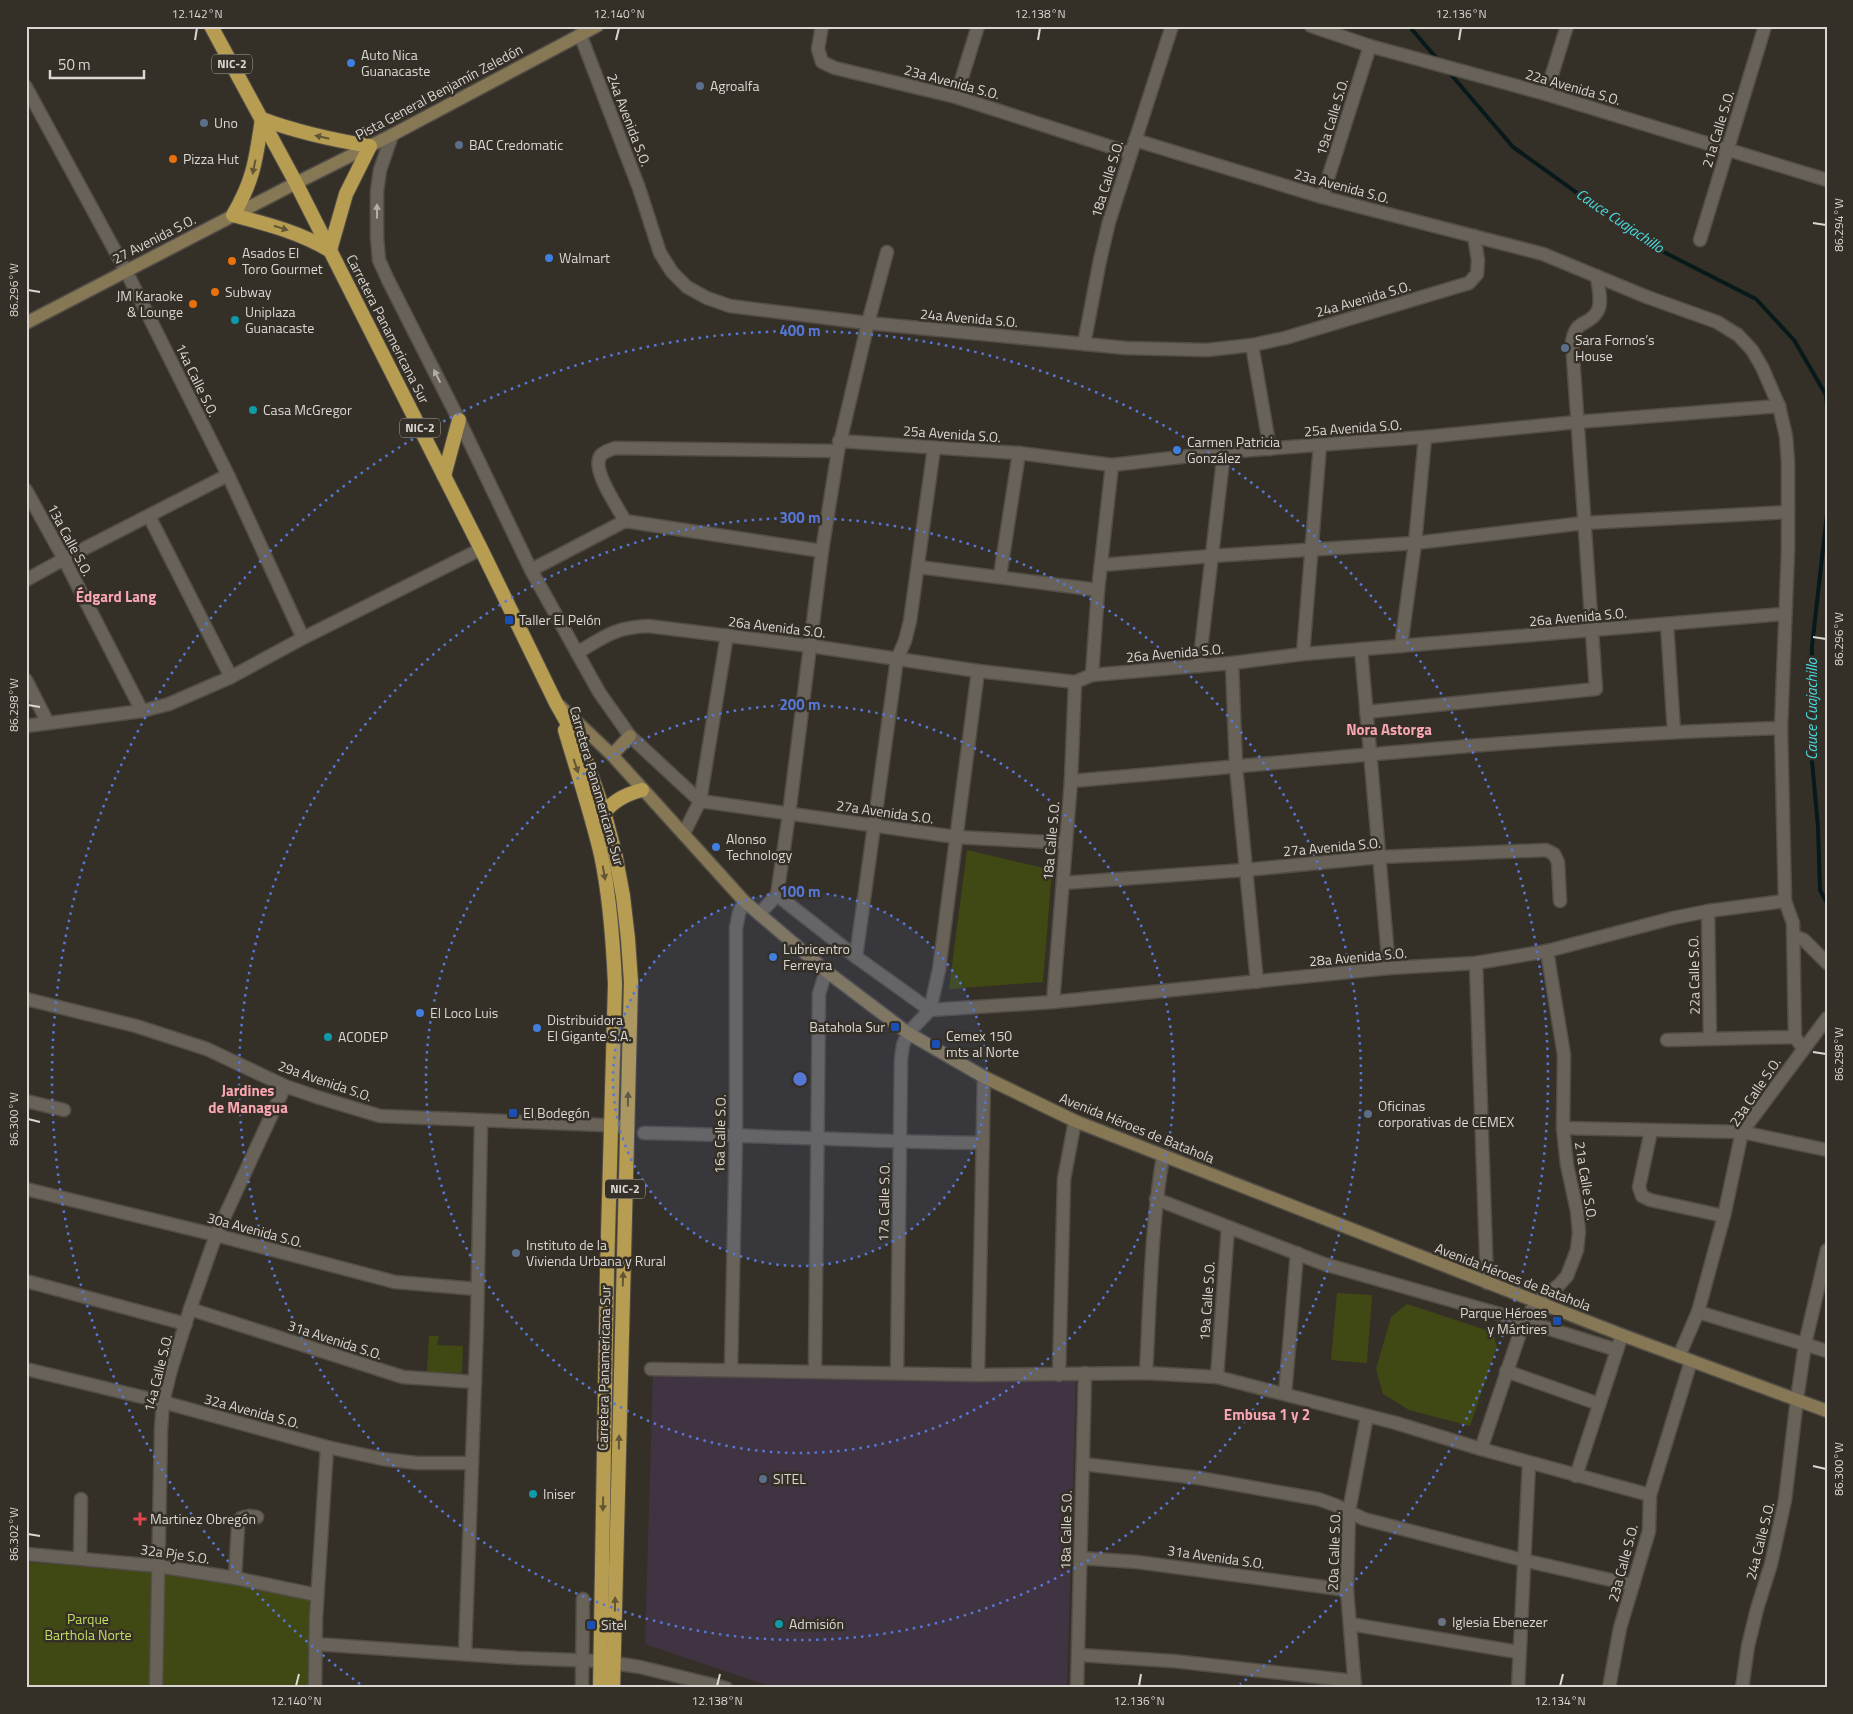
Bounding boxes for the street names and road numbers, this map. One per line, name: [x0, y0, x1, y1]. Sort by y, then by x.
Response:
street label: Pista General Benjamín Zeledón: [351, 38, 526, 145]
road number: NIC-2: [212, 54, 252, 74]
street label: 23a Avenida S.O.: [902, 59, 1002, 104]
street label: 22a Avenida S.O.: [1523, 63, 1623, 110]
street label: 24a Avenida S.O.: [602, 70, 657, 169]
street label: 19a Calle S.O.: [1310, 76, 1353, 158]
street label: 21a Calle S.O.: [1696, 88, 1739, 170]
street label: 18a Calle S.O.: [1085, 138, 1128, 220]
street label: 23a Avenida S.O.: [1292, 163, 1392, 208]
street label: 27 Avenida S.O.: [108, 208, 199, 269]
street label: Carretera Panamericana Sur: [342, 250, 435, 407]
street label: 24a Avenida S.O.: [1313, 275, 1413, 322]
street label: 24a Avenida S.O.: [919, 303, 1019, 332]
street label: 14a Calle S.O.: [171, 339, 224, 420]
street label: 25a Avenida S.O.: [1303, 414, 1403, 441]
road number: NIC-2: [400, 418, 440, 438]
street label: 25a Avenida S.O.: [902, 420, 1002, 447]
street label: 13a Calle S.O.: [42, 500, 98, 580]
street label: 26a Avenida S.O.: [1528, 602, 1628, 631]
street label: 26a Avenida S.O.: [727, 610, 827, 643]
street label: 26a Avenida S.O.: [1125, 638, 1225, 667]
street label: Carretera Panamericana Sur: [565, 704, 630, 868]
street label: 27a Avenida S.O.: [835, 794, 935, 829]
street label: 18a Calle S.O.: [1037, 800, 1064, 882]
street label: 27a Avenida S.O.: [1282, 832, 1382, 861]
street label: 22a Calle S.O.: [1682, 935, 1705, 1015]
street label: 28a Avenida S.O.: [1308, 942, 1408, 971]
street label: 23a Calle S.O.: [1724, 1053, 1786, 1131]
street label: 29a Avenida S.O.: [275, 1055, 375, 1106]
street label: Avenida Héroes de Batahola: [1057, 1087, 1218, 1168]
street label: 16a Calle S.O.: [708, 1094, 731, 1174]
street label: 21a Calle S.O.: [1570, 1140, 1603, 1222]
street label: 17a Calle S.O.: [872, 1162, 895, 1242]
road number: NIC-2: [605, 1180, 645, 1198]
street label: 30a Avenida S.O.: [205, 1207, 305, 1252]
street label: Avenida Héroes de Batahola: [1432, 1237, 1594, 1316]
street label: 19a Calle S.O.: [1193, 1261, 1220, 1341]
street label: Carretera Panamericana Sur: [592, 1285, 615, 1451]
street label: 31a Avenida S.O.: [285, 1314, 385, 1365]
street label: 14a Calle S.O.: [138, 1332, 177, 1414]
street label: 32a Avenida S.O.: [202, 1388, 302, 1433]
street label: 18a Calle S.O.: [1054, 1490, 1077, 1570]
street label: 24a Calle S.O.: [1740, 1500, 1779, 1582]
street label: 20a Calle S.O.: [1322, 1511, 1345, 1591]
street label: 23a Calle S.O.: [1602, 1522, 1643, 1604]
street label: 32a Pje S.O.: [139, 1538, 211, 1569]
street label: 31a Avenida S.O.: [1166, 1539, 1266, 1574]

